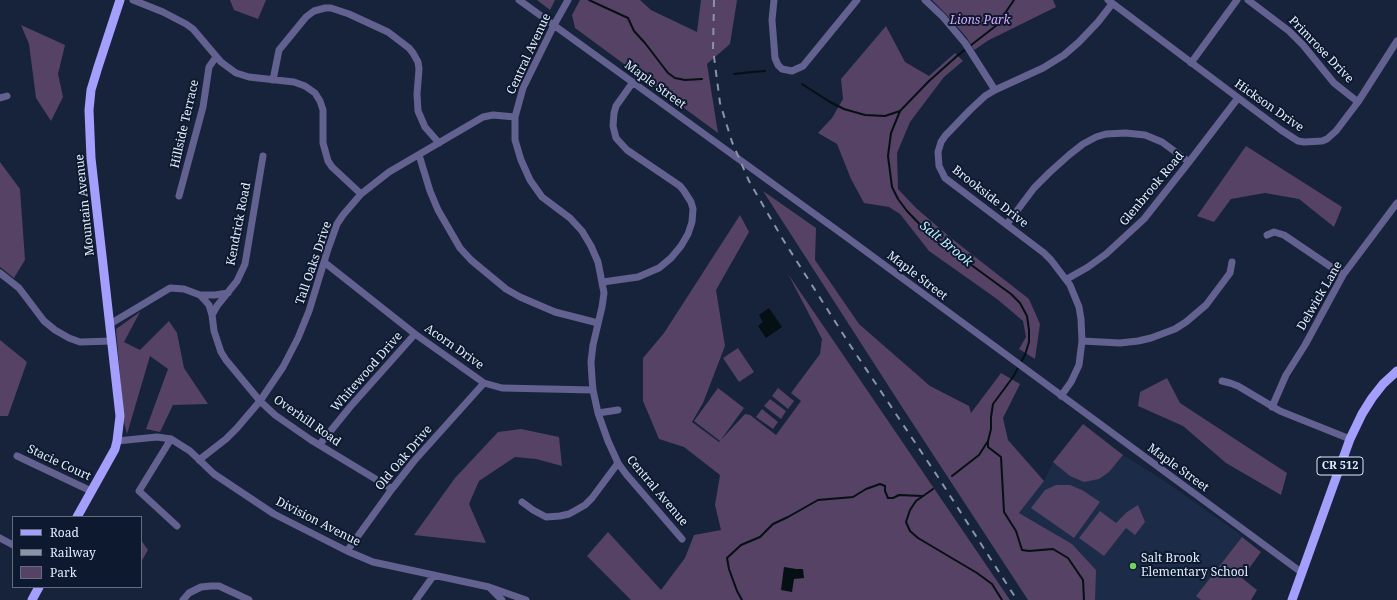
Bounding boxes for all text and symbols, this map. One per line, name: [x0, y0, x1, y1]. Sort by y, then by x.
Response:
street label: Central Avenue: [504, 11, 554, 97]
park label: Lions Park: [950, 14, 1010, 28]
street label: Primrose Drive: [1286, 14, 1356, 86]
street label: Maple Street: [622, 58, 688, 112]
street label: Hickson Drive: [1232, 77, 1306, 135]
street label: Hillside Terrace: [168, 78, 202, 170]
street label: Glenbrook Road: [1117, 149, 1187, 229]
street label: Mountain Avenue: [73, 153, 97, 257]
street label: Brookside Drive: [949, 163, 1031, 231]
street label: Kendrick Road: [224, 181, 254, 267]
water label: Salt Brook: [916, 218, 976, 270]
street label: Tall Oaks Drive: [293, 219, 335, 307]
street label: Maple Street: [884, 249, 950, 303]
street label: Delwick Lane: [1294, 259, 1346, 333]
street label: Acorn Drive: [422, 321, 486, 373]
street label: Whitewood Drive: [328, 329, 406, 415]
street label: Overhill Road: [271, 392, 343, 450]
street label: Old Oak Drive: [373, 423, 435, 493]
street label: Maple Street: [1145, 441, 1211, 495]
street label: Stacie Court: [25, 442, 93, 484]
street label: Central Avenue: [623, 453, 691, 529]
road number: CR 512: [1317, 457, 1363, 475]
street label: Division Avenue: [273, 494, 363, 550]
legend: [12, 516, 142, 588]
text: Road: [50, 524, 79, 541]
text: Railway: [50, 544, 96, 561]
place label: Salt Brook Elementary School: [1141, 552, 1248, 580]
marker: Salt Brook Elementary School: [1128, 561, 1138, 571]
text: Park: [50, 564, 77, 581]

